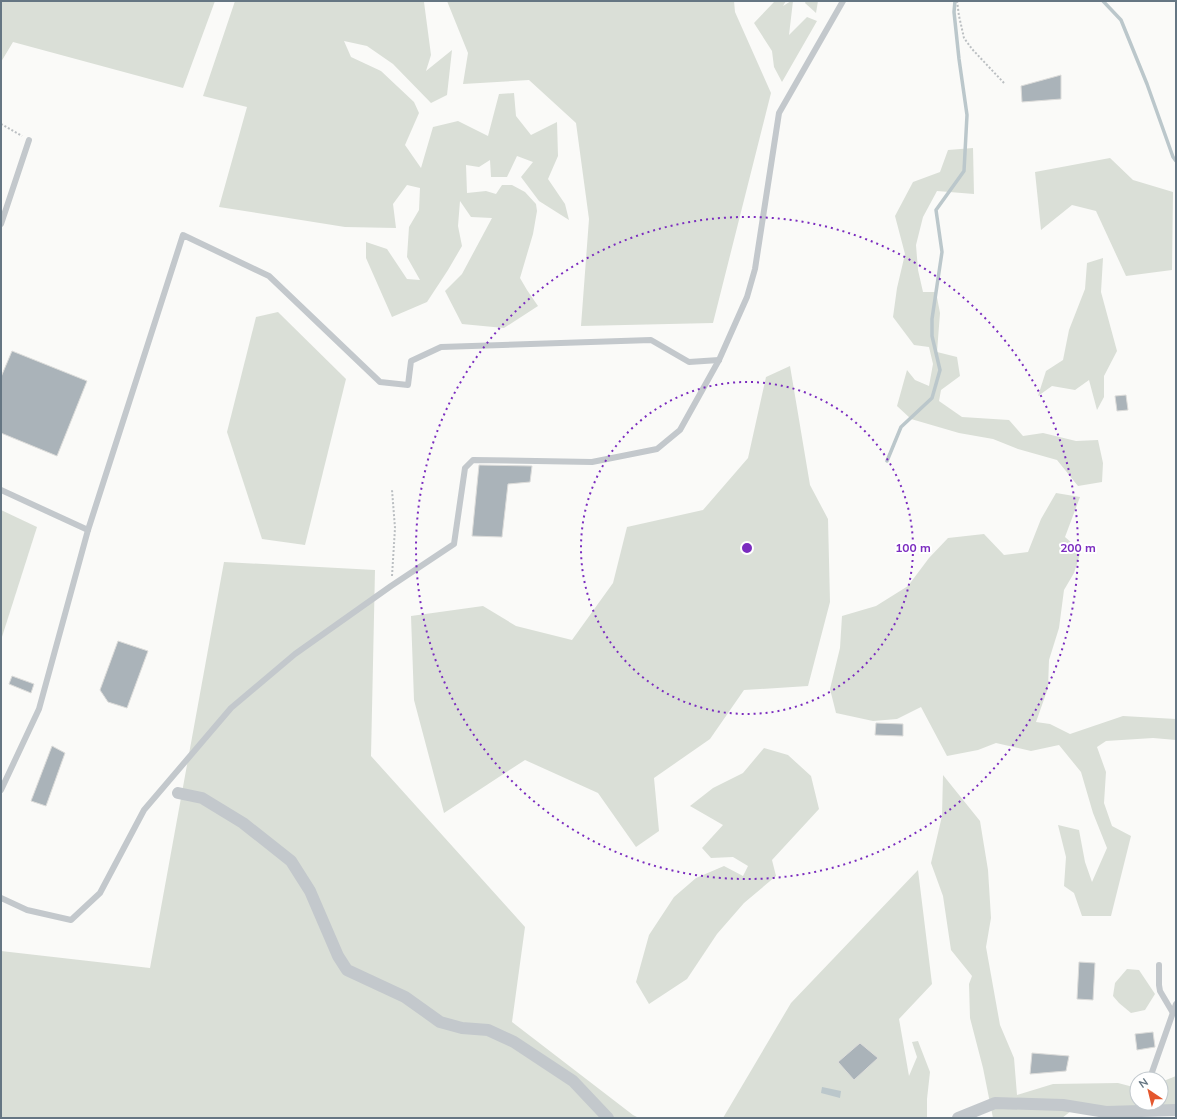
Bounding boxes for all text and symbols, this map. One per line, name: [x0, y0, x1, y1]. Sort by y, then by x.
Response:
text: 100 m: [895, 540, 931, 555]
text: 200 m: [1060, 540, 1096, 555]
centre of rings: [740, 541, 754, 555]
north arrow: [1129, 1071, 1169, 1111]
text: N: [1136, 1075, 1151, 1091]

